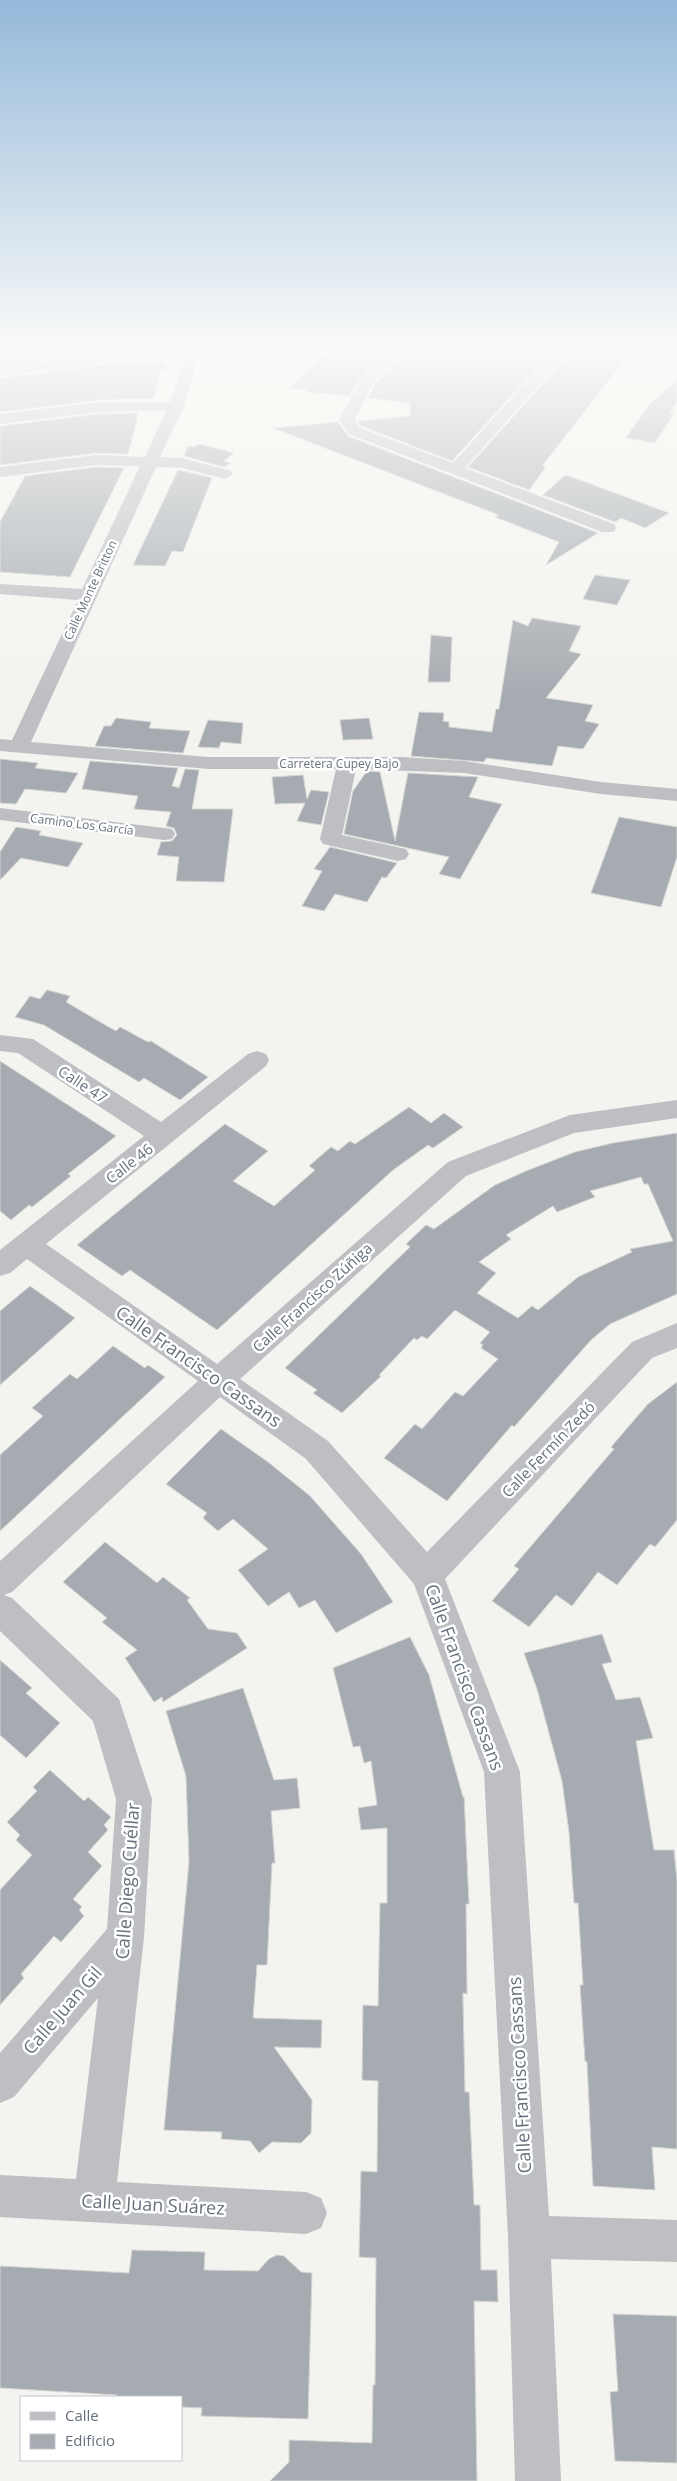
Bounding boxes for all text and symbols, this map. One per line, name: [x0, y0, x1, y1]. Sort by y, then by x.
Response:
street label: Calle Monte Britton: [59, 537, 121, 643]
street label: Carretera Cupey Bajo: [279, 755, 399, 772]
street label: Camino Los García: [29, 809, 135, 839]
street label: Calle 47: [55, 1061, 111, 1107]
street label: Calle 46: [101, 1138, 157, 1188]
street label: Calle Francisco Zúñiga: [248, 1238, 376, 1356]
street label: Calle Francisco Cassans: [111, 1300, 287, 1432]
street label: Calle Fermín Zedó: [497, 1397, 599, 1501]
street label: Calle Francisco Cassans: [420, 1580, 510, 1774]
street label: Calle Diego Cuéllar: [110, 1801, 144, 1960]
street label: Calle Juan Gil: [17, 1961, 107, 2059]
street label: Calle Francisco Cassans: [502, 1976, 536, 2174]
street label: Calle Juan Suárez: [81, 2188, 225, 2220]
legend: [20, 2396, 182, 2461]
text: Calle: [65, 2405, 99, 2425]
text: Edificio: [65, 2430, 115, 2450]

